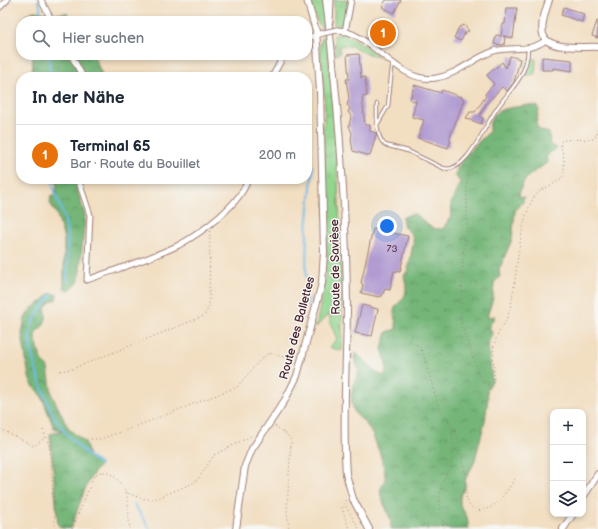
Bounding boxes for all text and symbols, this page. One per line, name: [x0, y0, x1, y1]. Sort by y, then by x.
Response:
search box: [16, 16, 312, 60]
pin: 1: [370, 18, 396, 48]
icon: search: [30, 27, 52, 49]
text: Hier suchen: [62, 29, 144, 48]
text: In der Nähe: [32, 88, 125, 108]
text: Terminal 65: [70, 137, 151, 156]
text: 1: [42, 147, 48, 163]
text: 200 m: [259, 147, 296, 163]
text: Bar · Route du Bouillet: [70, 156, 200, 172]
your location: [377, 216, 397, 236]
street label: Route de Savièse: [327, 219, 344, 315]
house number: 73: [386, 243, 398, 255]
street label: Route des Ballettes: [276, 275, 318, 381]
map controls: [550, 409, 586, 517]
button: +: [550, 409, 586, 445]
button: −: [550, 445, 586, 481]
button: layers: [550, 481, 586, 517]

